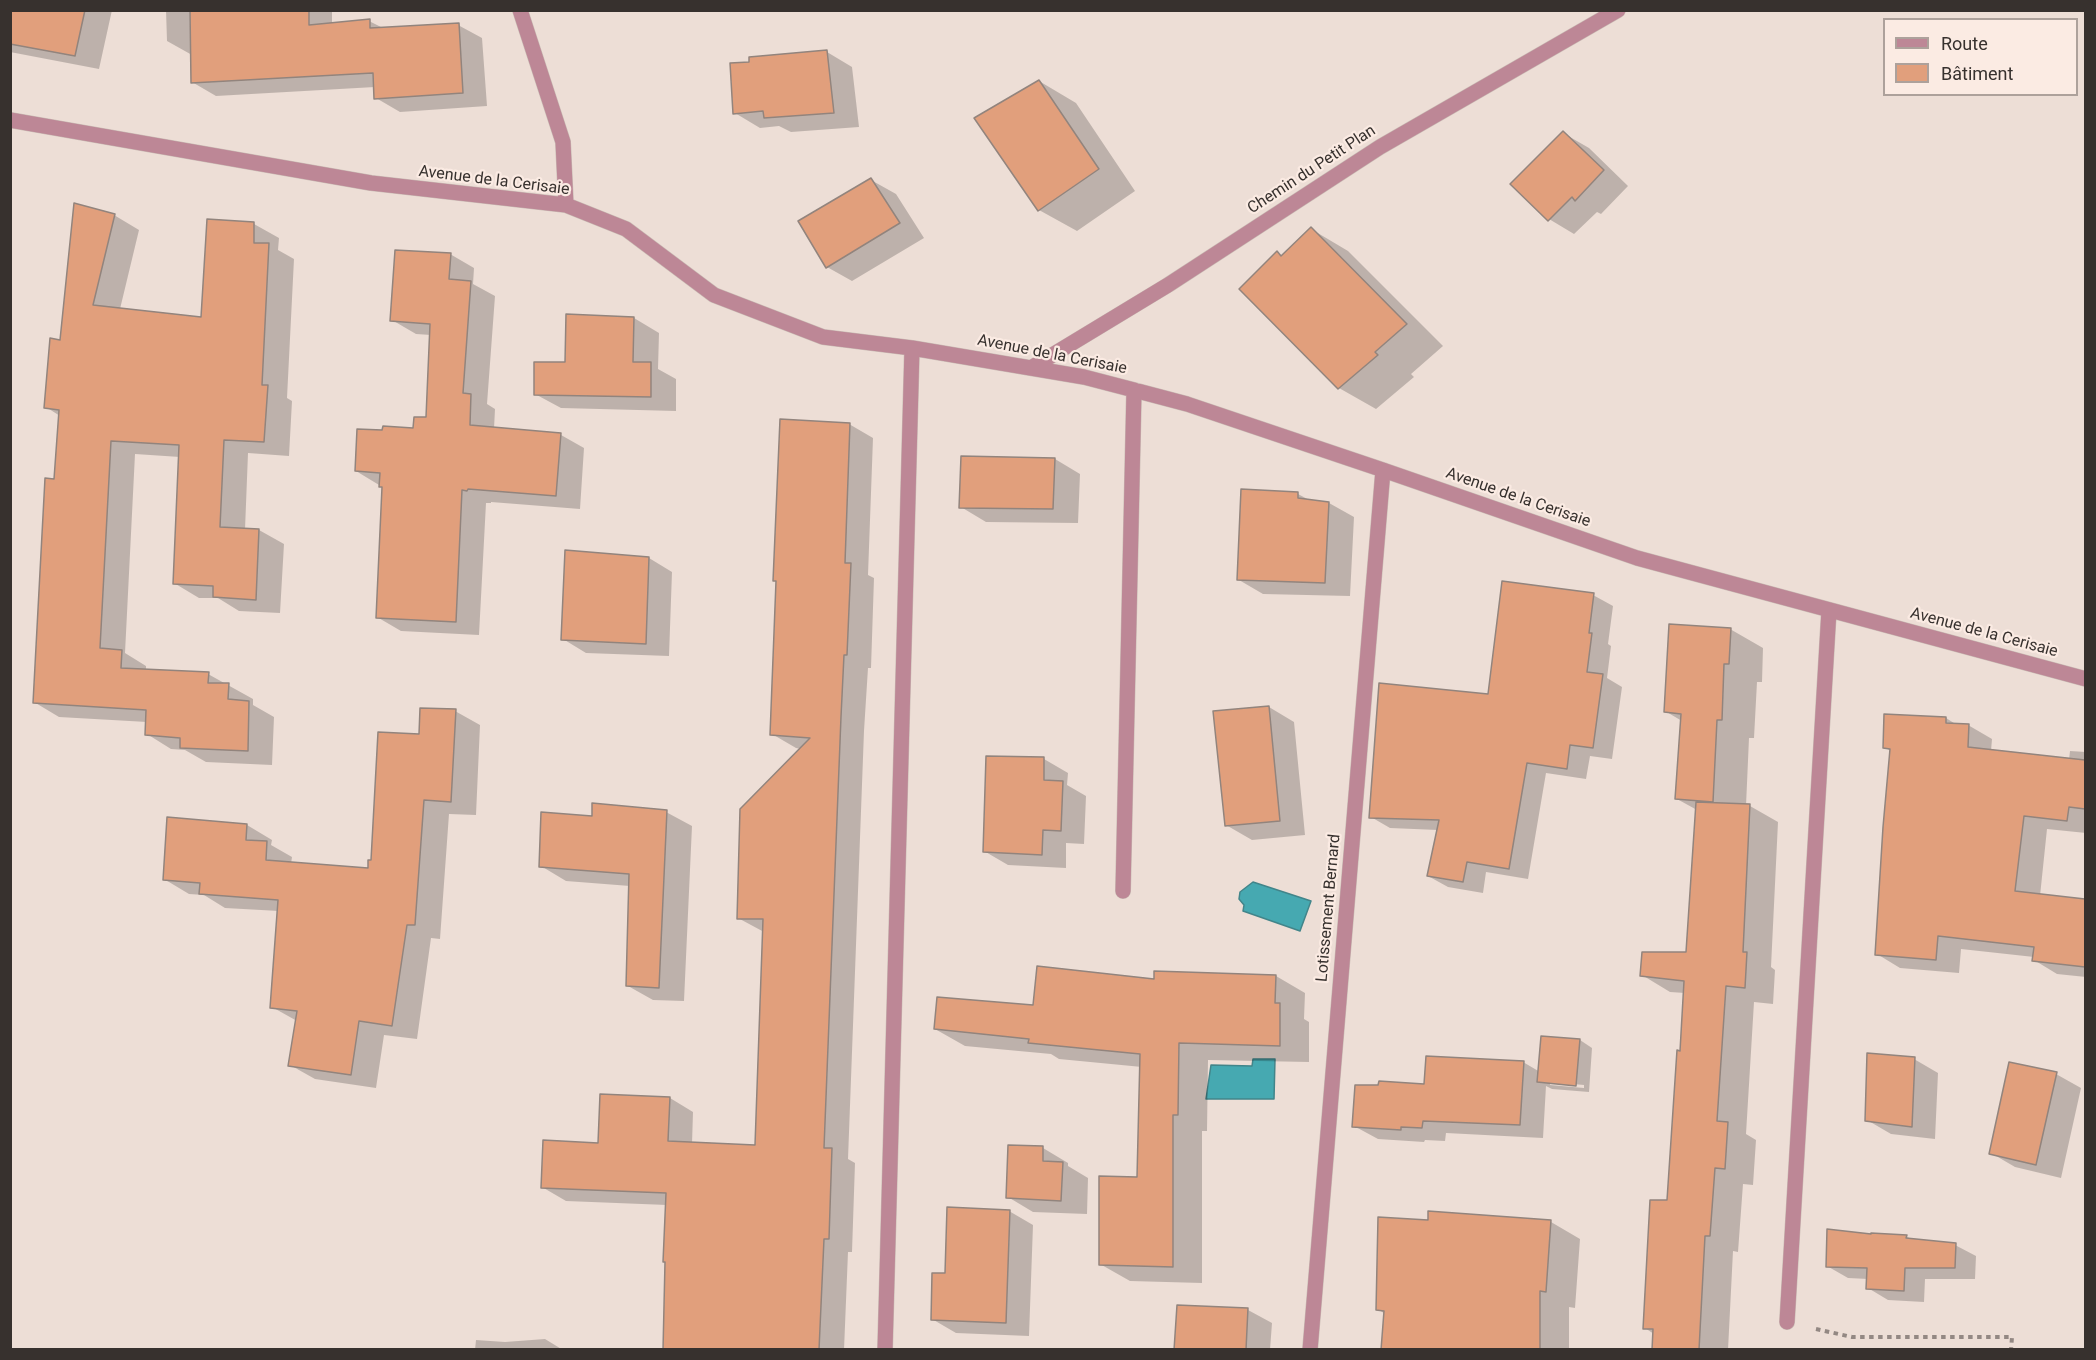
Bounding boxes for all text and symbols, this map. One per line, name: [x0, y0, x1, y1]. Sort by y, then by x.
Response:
legend: [1883, 18, 2078, 96]
text: Route: [1941, 33, 1988, 54]
text: Bâtiment: [1941, 63, 2013, 84]
street label: Chemin du Petit Plan: [1244, 121, 1380, 219]
street label: Avenue de la Cerisaie: [417, 162, 571, 200]
street label: Avenue de la Cerisaie: [976, 331, 1128, 379]
street label: Avenue de la Cerisaie: [1443, 464, 1593, 532]
street label: Avenue de la Cerisaie: [1908, 604, 2060, 662]
street label: Lotissement Bernard: [1313, 833, 1345, 983]

